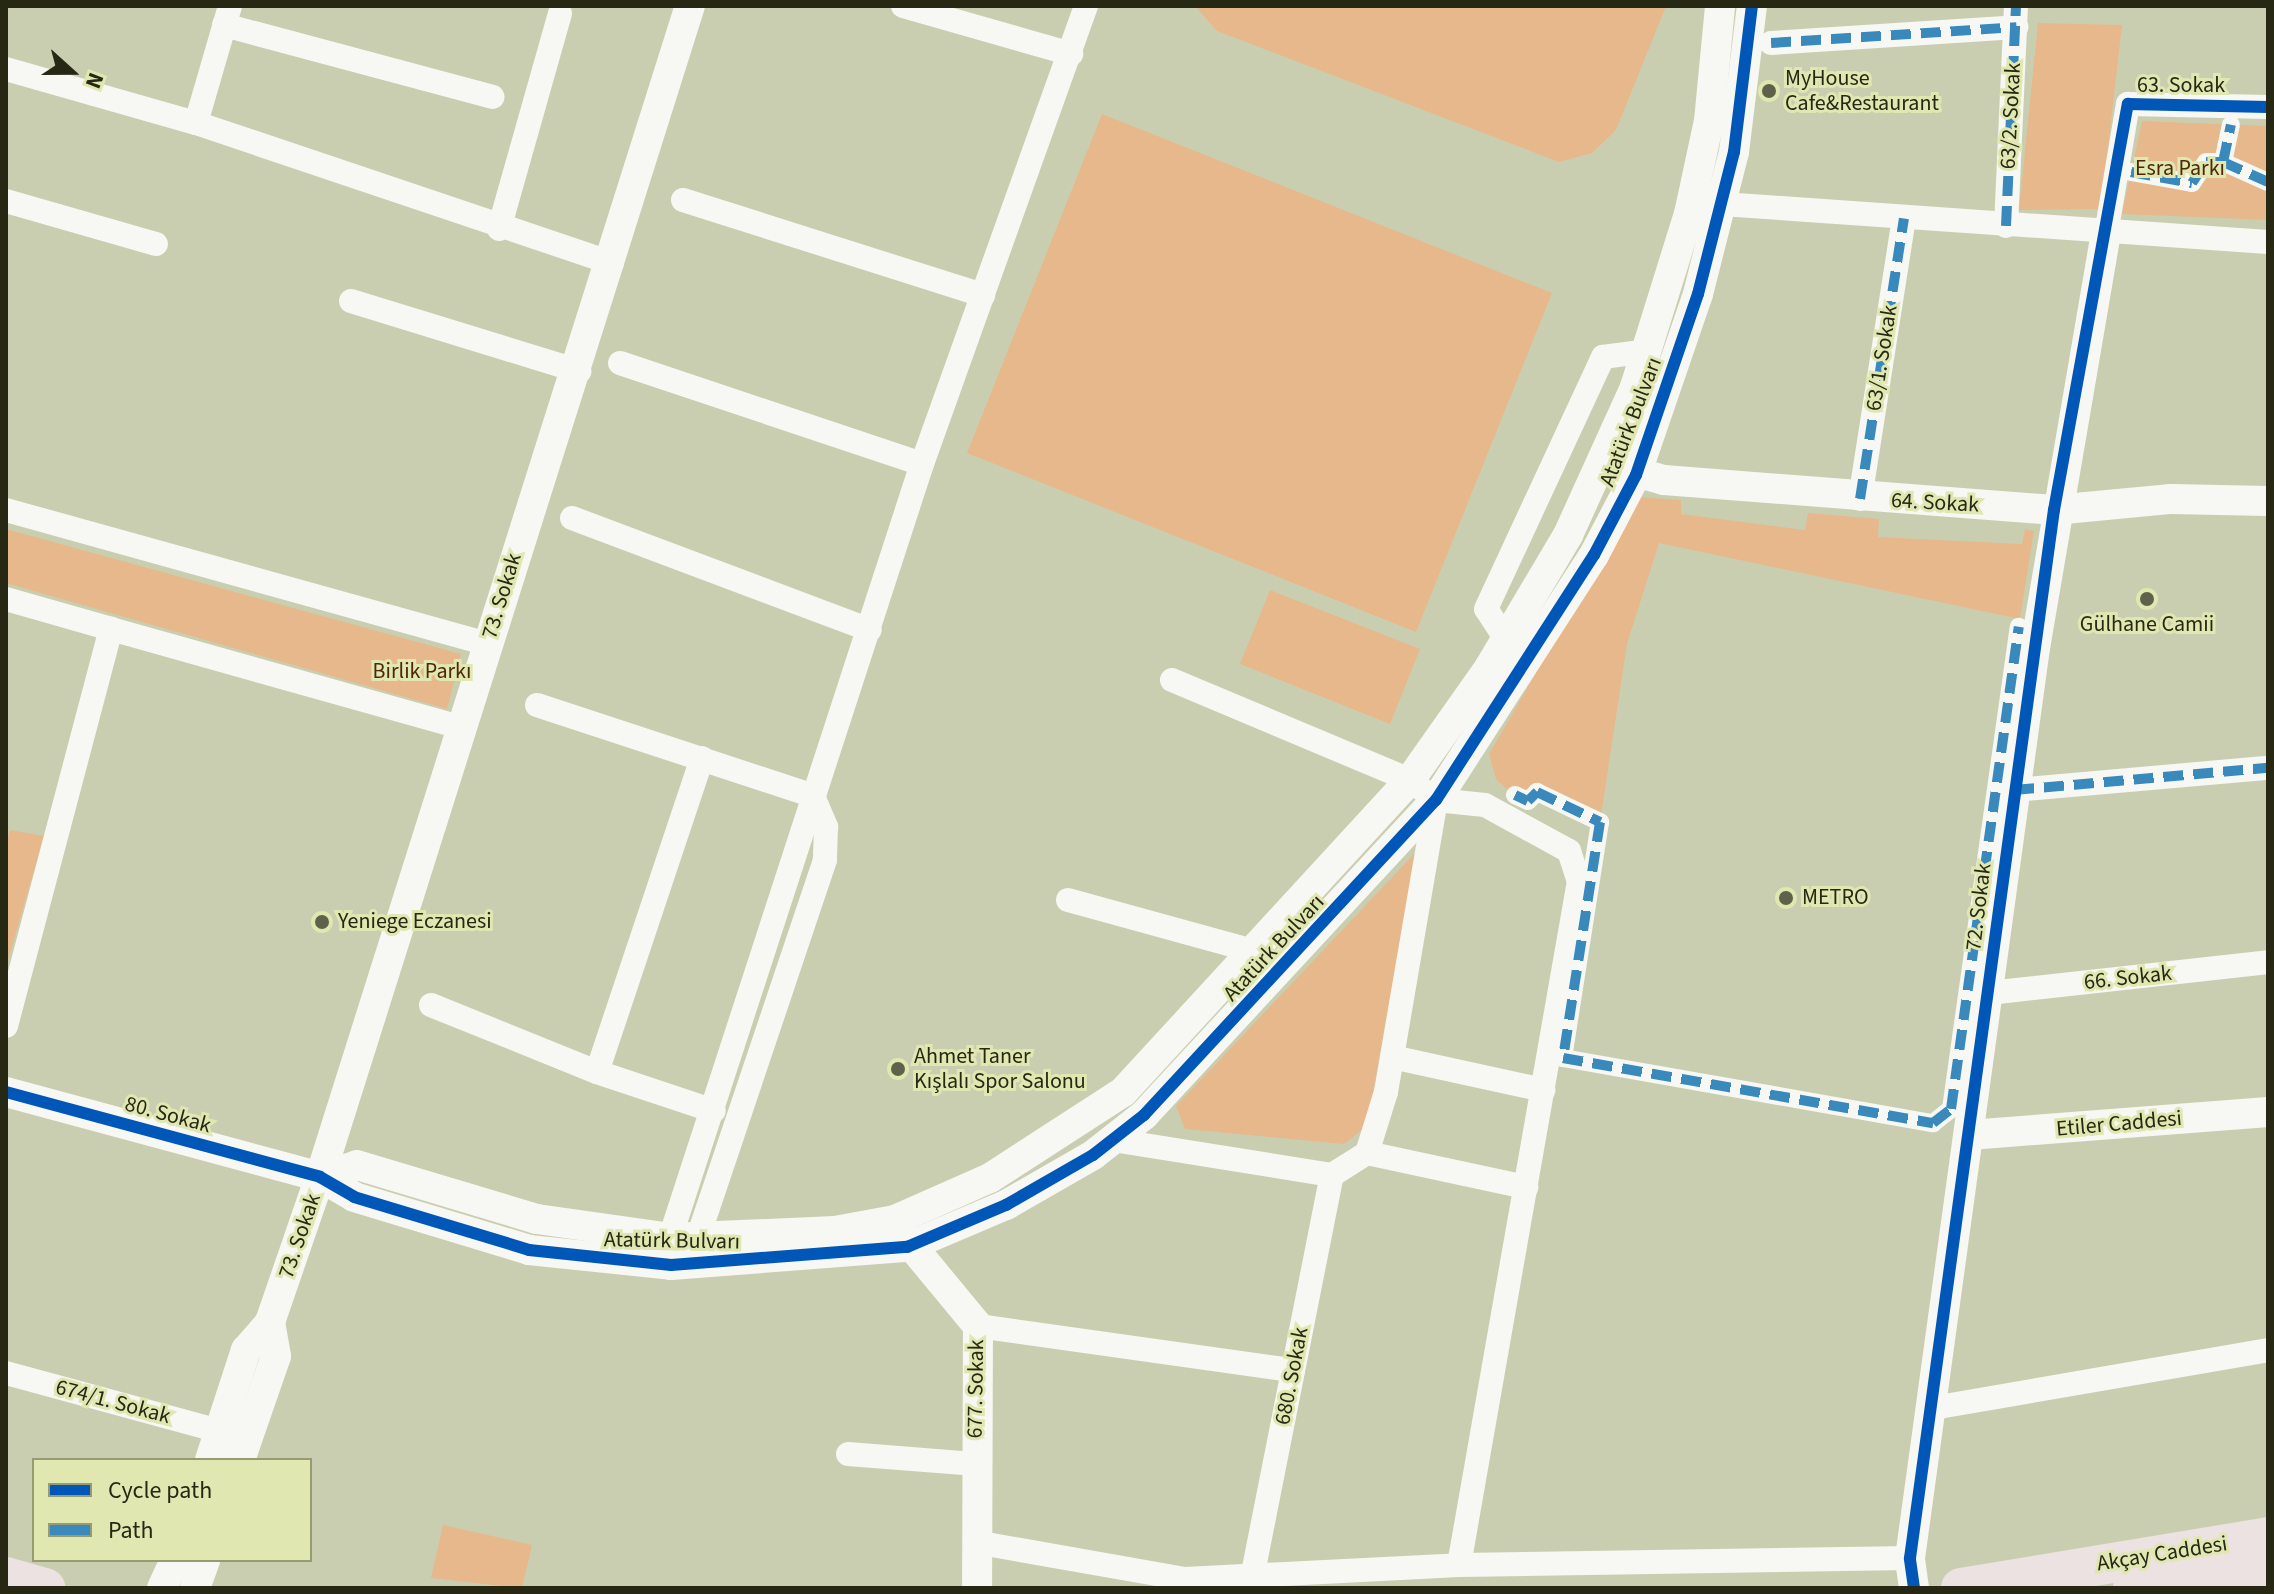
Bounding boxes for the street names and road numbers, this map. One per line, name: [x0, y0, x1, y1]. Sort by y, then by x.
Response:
street label: 63/2. Sokak: [1995, 62, 2027, 170]
street label: 63. Sokak: [2137, 73, 2225, 99]
street label: 63/1. Sokak: [1861, 303, 1903, 413]
street label: Atatürk Bulvarı: [1594, 354, 1668, 490]
street label: 64. Sokak: [1890, 488, 1980, 518]
street label: 73. Sokak: [477, 550, 527, 642]
street label: 72. Sokak: [1961, 862, 1997, 952]
street label: Atatürk Bulvarı: [1218, 889, 1330, 1007]
street label: 66. Sokak: [2083, 960, 2173, 996]
street label: 80. Sokak: [122, 1091, 214, 1139]
street label: Etiler Caddesi: [2055, 1105, 2183, 1143]
street label: 73. Sokak: [273, 1190, 327, 1282]
street label: Atatürk Bulvarı: [604, 1227, 740, 1255]
street label: 680. Sokak: [1270, 1325, 1314, 1427]
street label: 677. Sokak: [962, 1339, 990, 1439]
street label: 674/1. Sokak: [53, 1374, 173, 1430]
street label: Akçay Caddesi: [2095, 1531, 2229, 1577]

